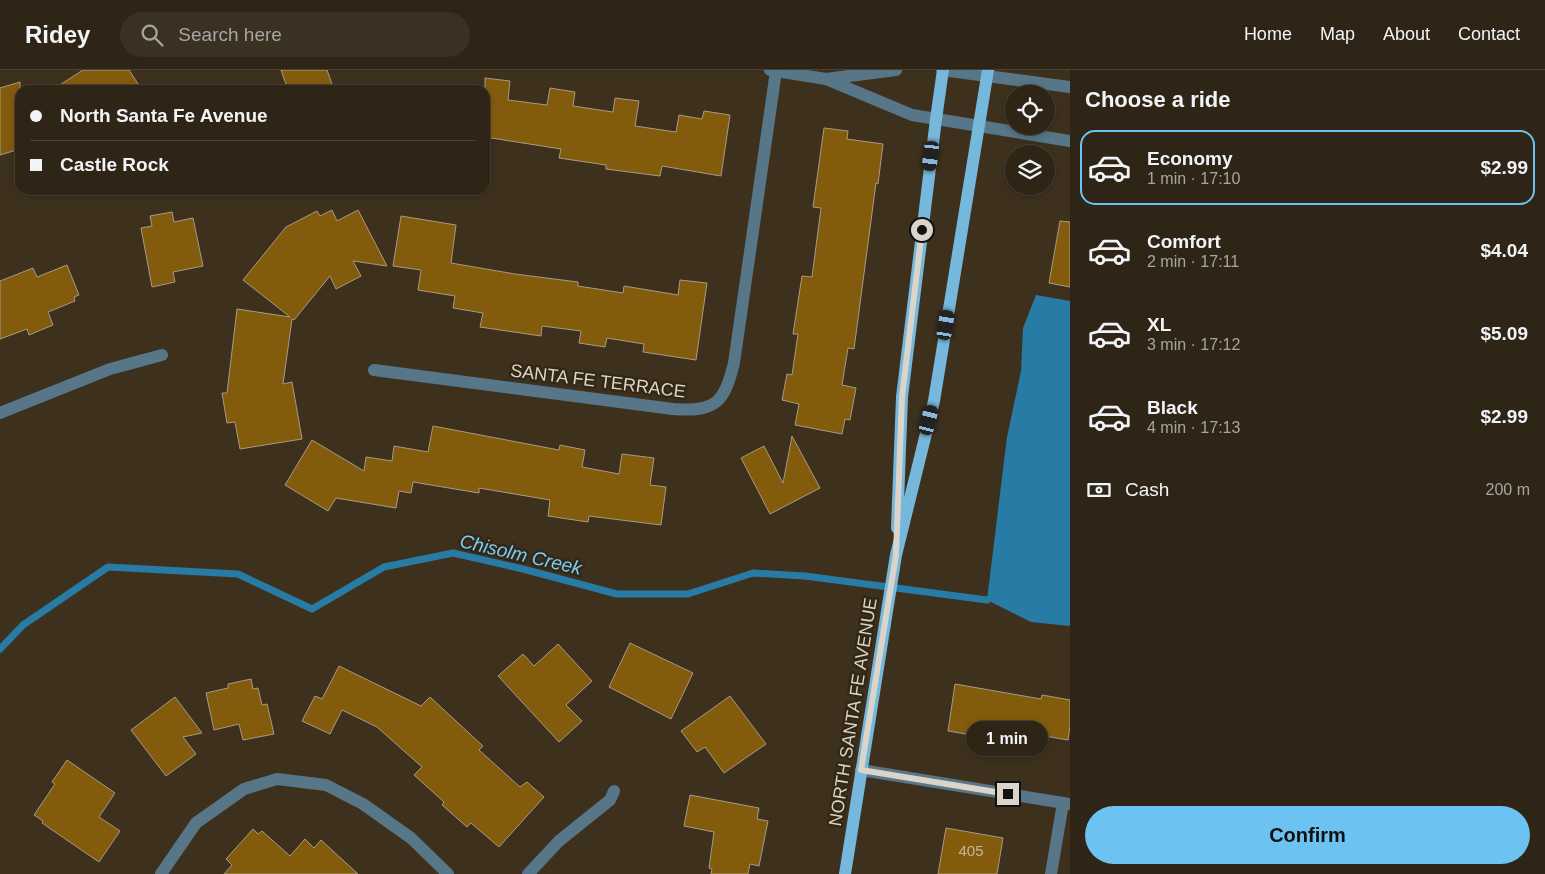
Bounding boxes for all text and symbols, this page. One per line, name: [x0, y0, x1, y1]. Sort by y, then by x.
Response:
search box: [120, 12, 470, 57]
text: Ridey: [25, 21, 90, 48]
icon: search: [138, 21, 166, 49]
text: Search here: [178, 24, 282, 45]
text: Home: [1244, 24, 1292, 44]
text: Map: [1320, 24, 1355, 44]
text: About: [1383, 24, 1430, 44]
text: Contact: [1458, 24, 1520, 44]
map controls: [1005, 85, 1055, 195]
button: locate: [1005, 85, 1055, 135]
text: Choose a ride: [1085, 87, 1230, 112]
text: North Santa Fe Avenue: [60, 105, 268, 126]
car: [921, 140, 940, 172]
button: layers: [1005, 145, 1055, 195]
icon: car: [1087, 145, 1132, 190]
text: Economy: [1147, 148, 1233, 169]
text: Castle Rock: [60, 154, 169, 175]
text: $2.99: [1480, 157, 1528, 178]
text: 1 min · 17:10: [1147, 170, 1240, 187]
route start: [911, 219, 933, 241]
icon: car: [1087, 228, 1132, 273]
text: Comfort: [1147, 231, 1221, 252]
text: $4.04: [1480, 240, 1528, 261]
text: 2 min · 17:11: [1147, 253, 1239, 270]
car: [936, 309, 955, 341]
icon: car: [1087, 311, 1132, 356]
text: XL: [1147, 314, 1171, 335]
text: $5.09: [1480, 323, 1528, 344]
text: 3 min · 17:12: [1147, 336, 1240, 353]
street label: SANTA FE TERRACE: [509, 360, 687, 402]
icon: car: [1087, 394, 1132, 439]
text: Black: [1147, 397, 1198, 418]
car: [918, 404, 939, 436]
text: $2.99: [1480, 406, 1528, 427]
text: 4 min · 17:13: [1147, 419, 1240, 436]
icon: cash: [1085, 476, 1113, 504]
text: Cash: [1125, 479, 1169, 500]
text: 200 m: [1486, 481, 1530, 498]
water label: Chisolm Creek: [458, 530, 585, 579]
street label: NORTH SANTA FE AVENUE: [825, 596, 881, 828]
callout: 1 min: [967, 722, 1049, 756]
text: 1 min: [986, 730, 1028, 747]
route end: [997, 783, 1019, 805]
button: Confirm: [1085, 806, 1530, 864]
house number: 405: [958, 842, 984, 859]

